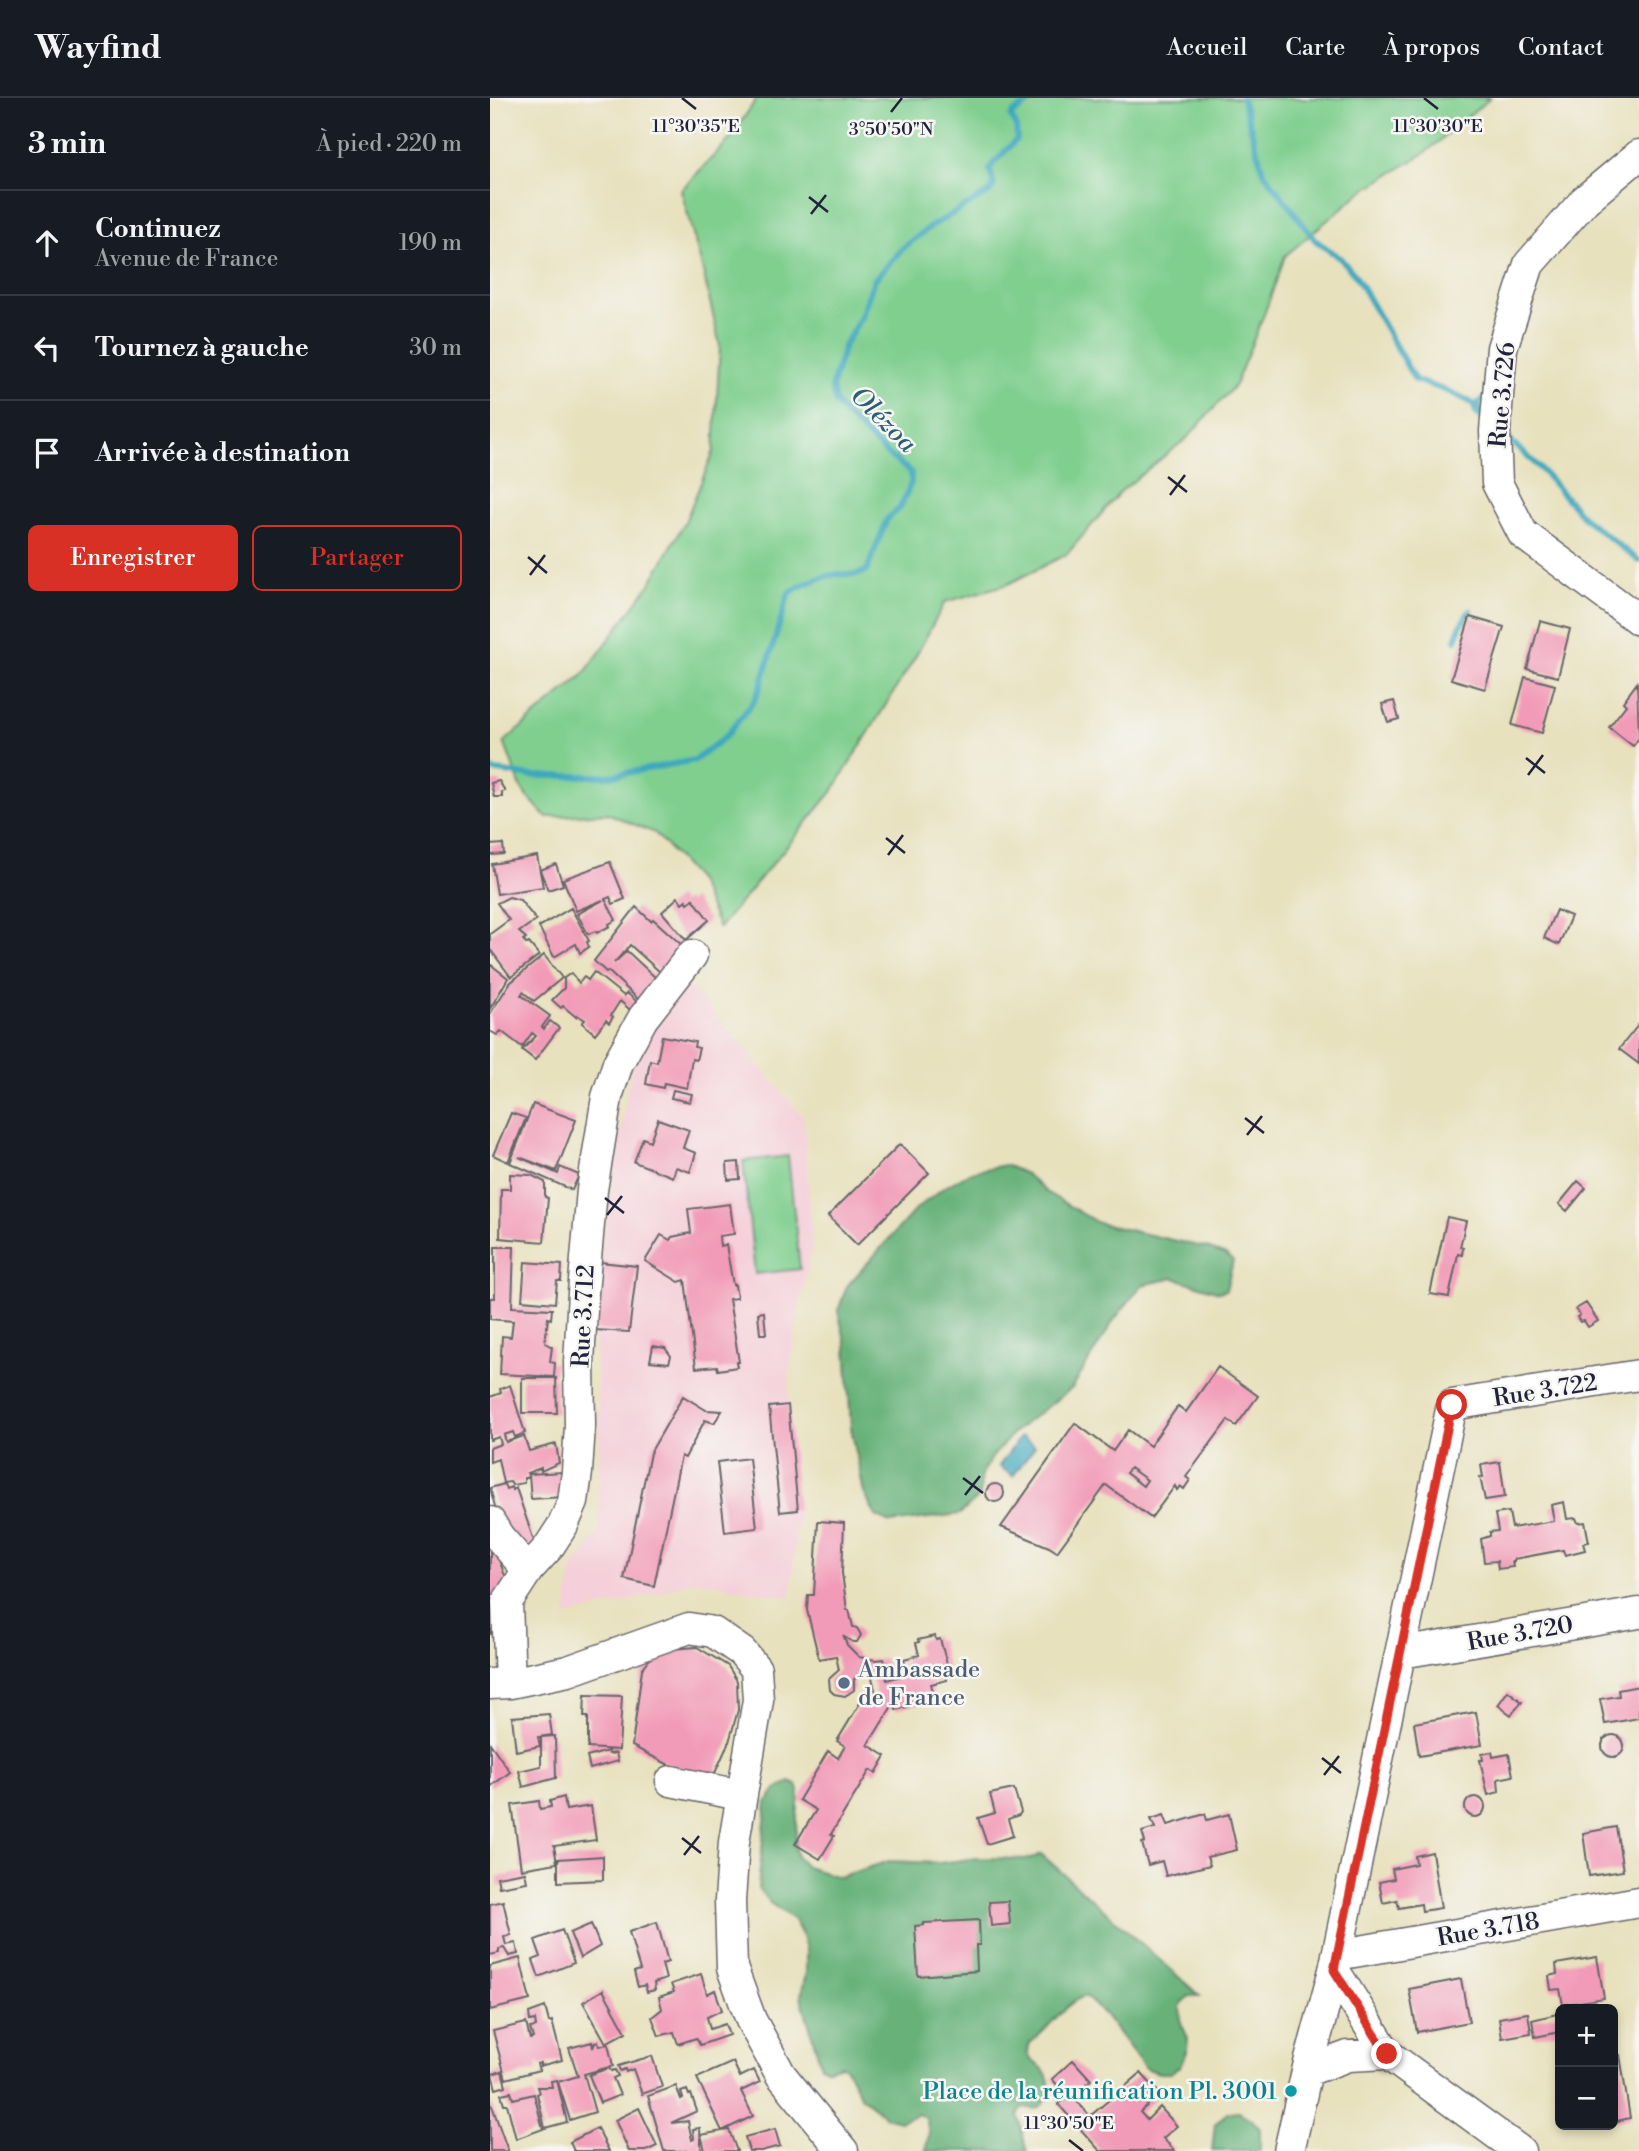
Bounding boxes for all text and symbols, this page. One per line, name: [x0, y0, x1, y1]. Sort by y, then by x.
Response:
text: Wayfind: [35, 28, 162, 69]
text: Accueil: [1166, 33, 1247, 63]
text: Carte: [1285, 33, 1345, 63]
text: À propos: [1383, 33, 1480, 63]
text: Contact: [1518, 33, 1604, 63]
text: 11°30'35"E: [652, 115, 740, 138]
text: 11°30'30"E: [1393, 115, 1483, 138]
text: 3°50'50"N: [849, 118, 934, 141]
text: 3 min: [28, 125, 106, 163]
text: À pied · 220 m: [316, 130, 462, 158]
text: Continuez: [95, 213, 221, 245]
icon: ahead: [28, 224, 66, 262]
text: 190 m: [399, 229, 462, 257]
text: Avenue de France: [95, 245, 278, 273]
icon: left: [28, 329, 66, 367]
text: Tournez à gauche: [95, 332, 309, 364]
text: 30 m: [409, 334, 462, 362]
street label: Rue 3.726: [1483, 341, 1523, 449]
water label: Olézoa: [843, 380, 924, 460]
icon: arrive: [28, 434, 66, 472]
text: Arrivée à destination: [95, 437, 350, 469]
button: Enregistrer: [28, 525, 238, 591]
button: Partager: [252, 525, 462, 591]
street label: Rue 3.712: [566, 1264, 602, 1369]
street label: Rue 3.722: [1491, 1368, 1599, 1414]
route start: [1436, 1389, 1467, 1420]
street label: Rue 3.720: [1465, 1610, 1576, 1658]
place label: Ambassade de France: [857, 1655, 980, 1713]
marker: Ambassade de France: [836, 1675, 852, 1691]
street label: Rue 3.718: [1435, 1906, 1542, 1954]
map controls: [1555, 2004, 1618, 2130]
button: +: [1555, 2004, 1618, 2067]
route end: [1371, 2038, 1402, 2069]
button: −: [1555, 2067, 1618, 2130]
place label: Place de la réunification Pl. 3001: [922, 2077, 1278, 2107]
marker: Place de la réunification Pl. 3001: [1283, 2083, 1299, 2099]
text: 11°30'50"E: [1024, 2112, 1114, 2135]

